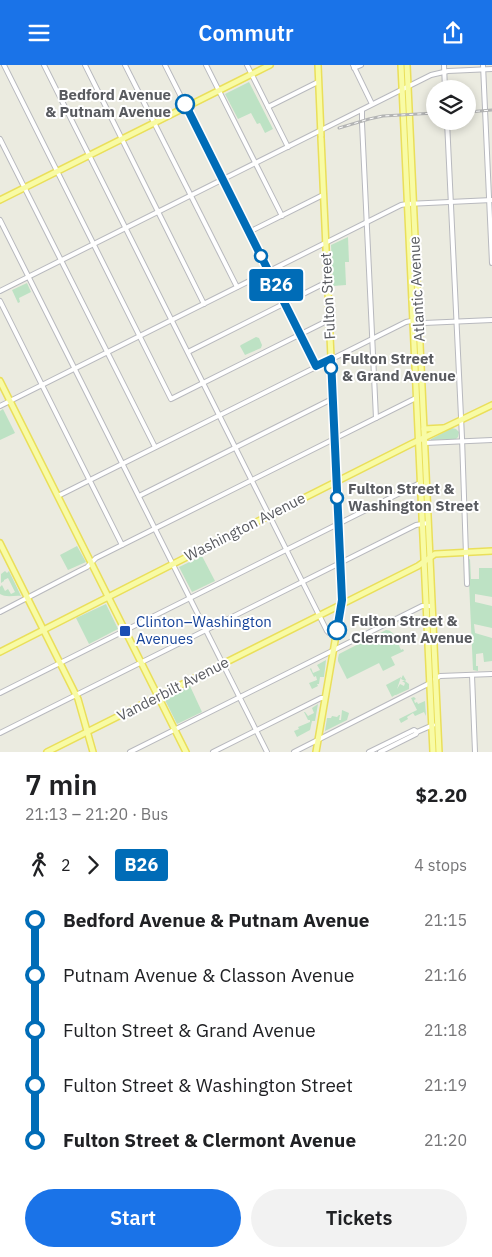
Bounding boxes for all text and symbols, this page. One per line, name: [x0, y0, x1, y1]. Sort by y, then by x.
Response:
text: Commutr: [198, 18, 294, 47]
icon: menu: [25, 19, 53, 47]
icon: share: [439, 19, 467, 47]
map controls: [426, 80, 476, 130]
button: layers: [426, 80, 476, 130]
place label: Bedford Avenue & Putnam Avenue: [45, 85, 171, 121]
marker: Bedford Avenue & Putnam Avenue: [175, 94, 195, 114]
street label: Atlantic Avenue: [404, 236, 429, 342]
unlabelled marker: [254, 249, 268, 263]
street label: Fulton Street: [316, 252, 339, 340]
line badge: B26: [247, 269, 305, 301]
text: B26: [259, 273, 293, 296]
place label: Fulton Street & Grand Avenue: [342, 349, 456, 385]
marker: Fulton Street & Grand Avenue: [324, 361, 338, 375]
place label: Fulton Street & Washington Street: [348, 479, 479, 515]
street label: Washington Avenue: [181, 488, 308, 565]
marker: Fulton Street & Washington Street: [330, 491, 344, 505]
place label: Fulton Street & Clermont Avenue: [351, 611, 472, 647]
place label: Clinton–Washington Avenues: [136, 612, 272, 648]
marker: Fulton Street & Clermont Avenue: [327, 620, 347, 640]
marker: Clinton–Washington Avenues: [118, 624, 132, 638]
street label: Vanderbilt Avenue: [114, 652, 232, 725]
text: 7 min: [25, 766, 97, 803]
text: $2.20: [415, 783, 467, 807]
text: 21:13 – 21:20 · Bus: [25, 804, 168, 824]
icon: walk: [25, 851, 53, 879]
icon: forward: [79, 851, 107, 879]
text: B26: [125, 853, 158, 876]
text: 2: [61, 855, 71, 875]
text: 4 stops: [414, 855, 467, 875]
text: Bedford Avenue & Putnam Avenue: [63, 908, 369, 932]
text: 21:15: [424, 910, 467, 930]
text: Putnam Avenue & Classon Avenue: [63, 963, 354, 987]
text: 21:16: [424, 965, 467, 985]
text: Fulton Street & Grand Avenue: [63, 1018, 316, 1042]
text: 21:18: [424, 1020, 467, 1040]
text: Fulton Street & Washington Street: [63, 1073, 353, 1097]
text: 21:19: [424, 1075, 467, 1095]
text: Fulton Street & Clermont Avenue: [63, 1128, 356, 1152]
text: 21:20: [424, 1130, 467, 1150]
button: Start: [25, 1189, 241, 1247]
button: Tickets: [251, 1189, 467, 1247]

